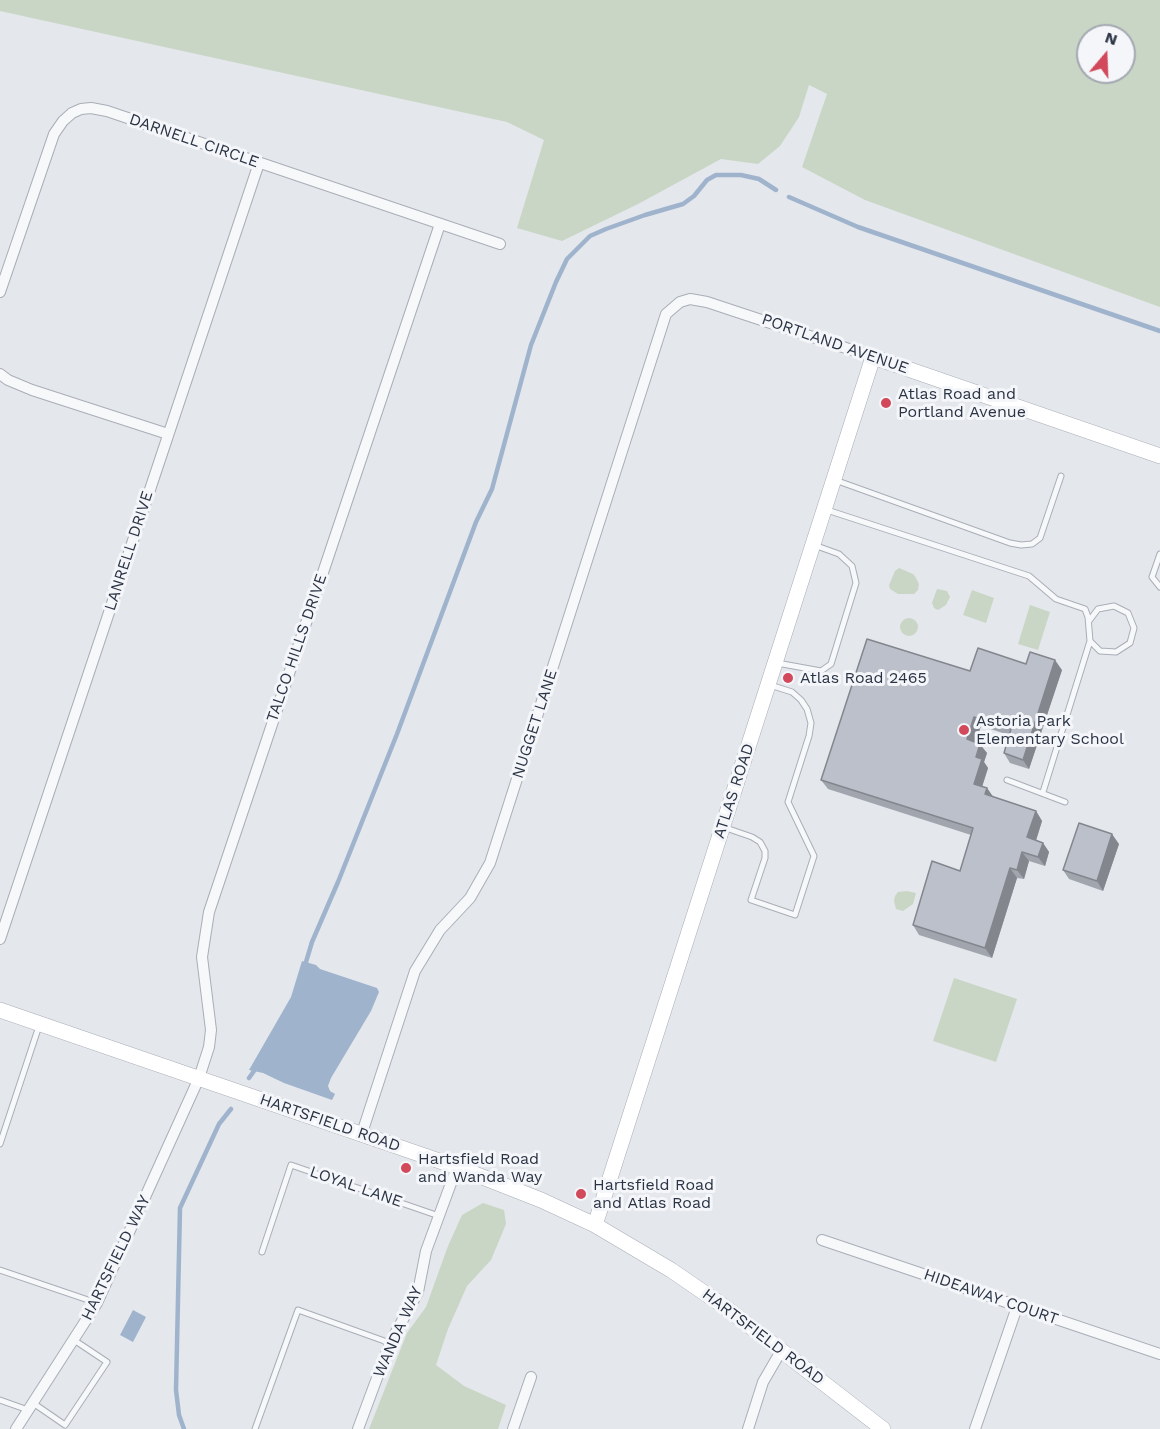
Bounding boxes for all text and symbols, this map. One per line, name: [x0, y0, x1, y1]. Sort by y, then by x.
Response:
north arrow: [1076, 24, 1136, 84]
text: N: [1103, 27, 1120, 49]
street label: DARNELL CIRCLE: [127, 110, 261, 172]
street label: PORTLAND AVENUE: [759, 310, 911, 378]
place label: Atlas Road and Portland Avenue: [898, 384, 1026, 422]
marker: Atlas Road and Portland Avenue: [879, 396, 893, 410]
street label: LANRELL DRIVE: [101, 489, 157, 613]
street label: TALCO HILLS DRIVE: [263, 572, 331, 724]
street label: NUGGET LANE: [508, 667, 562, 781]
place label: Atlas Road 2465: [800, 668, 927, 688]
marker: Atlas Road 2465: [781, 671, 795, 685]
place label: Astoria Park Elementary School: [976, 711, 1124, 749]
marker: Astoria Park Elementary School: [957, 723, 971, 737]
street label: ATLAS ROAD: [710, 741, 758, 841]
street label: HARTSFIELD ROAD: [257, 1090, 403, 1156]
place label: Hartsfield Road and Wanda Way: [418, 1149, 542, 1187]
marker: Hartsfield Road and Wanda Way: [399, 1161, 413, 1175]
street label: LOYAL LANE: [307, 1162, 405, 1212]
place label: Hartsfield Road and Atlas Road: [593, 1175, 714, 1213]
marker: Hartsfield Road and Atlas Road: [574, 1187, 588, 1201]
street label: HARTSFIELD WAY: [77, 1192, 155, 1324]
street label: HIDEAWAY COURT: [921, 1265, 1061, 1329]
street label: WANDA WAY: [369, 1283, 427, 1381]
street label: HARTSFIELD ROAD: [698, 1285, 828, 1389]

